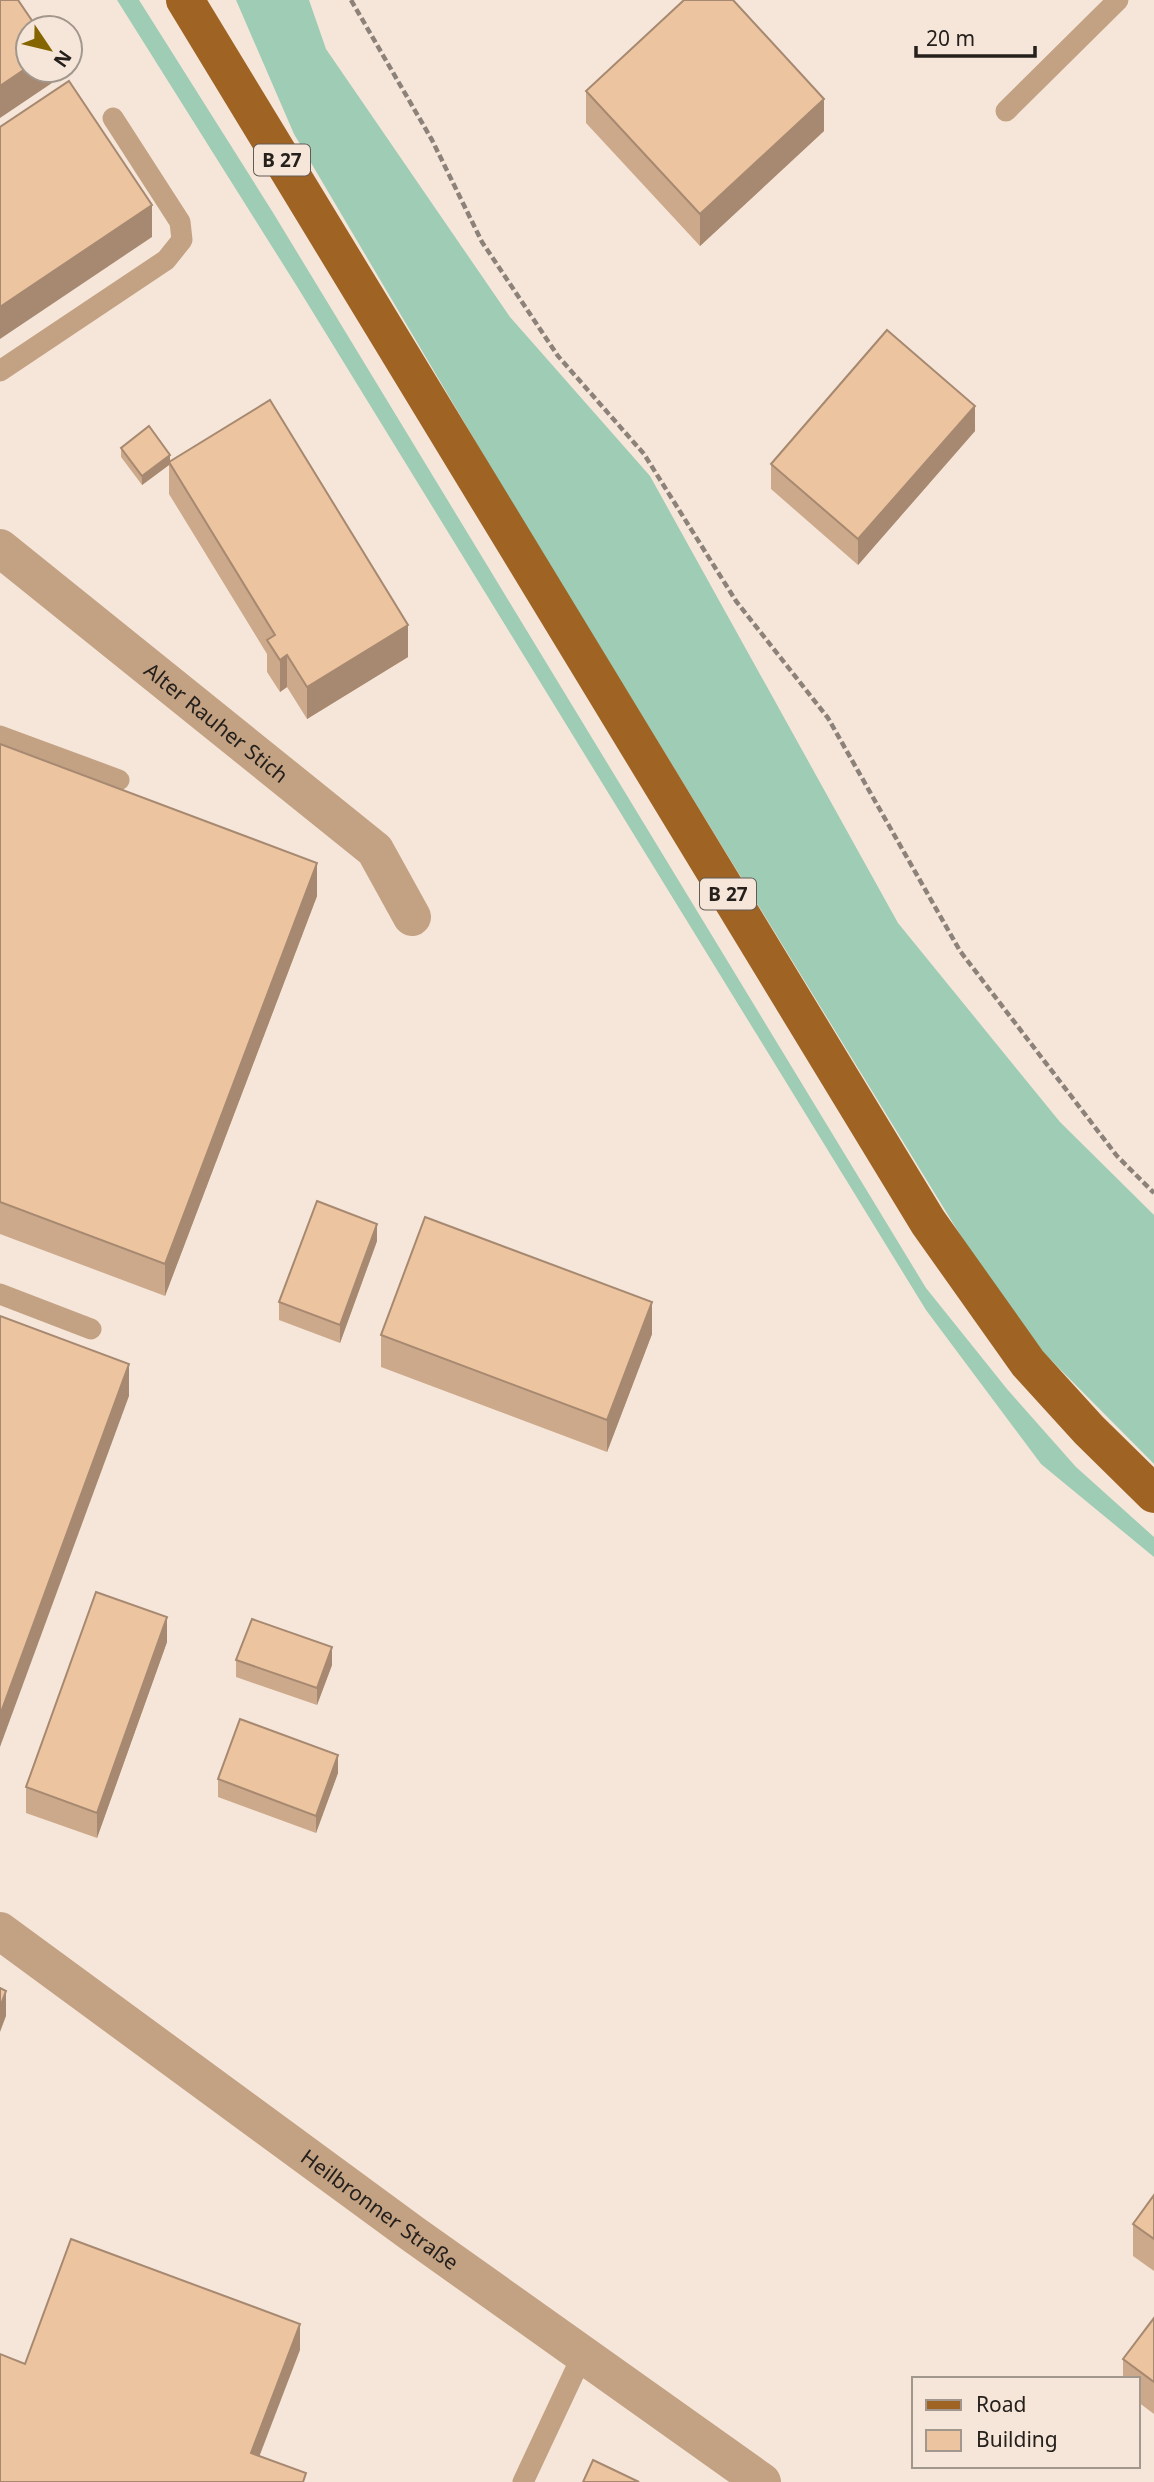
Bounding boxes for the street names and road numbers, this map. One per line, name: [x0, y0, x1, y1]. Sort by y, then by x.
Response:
road number: B 27: [254, 144, 310, 176]
street label: Alter Rauher Stich: [139, 656, 294, 789]
road number: B 27: [700, 878, 756, 909]
street label: Heilbronner Straße: [296, 2143, 464, 2276]

